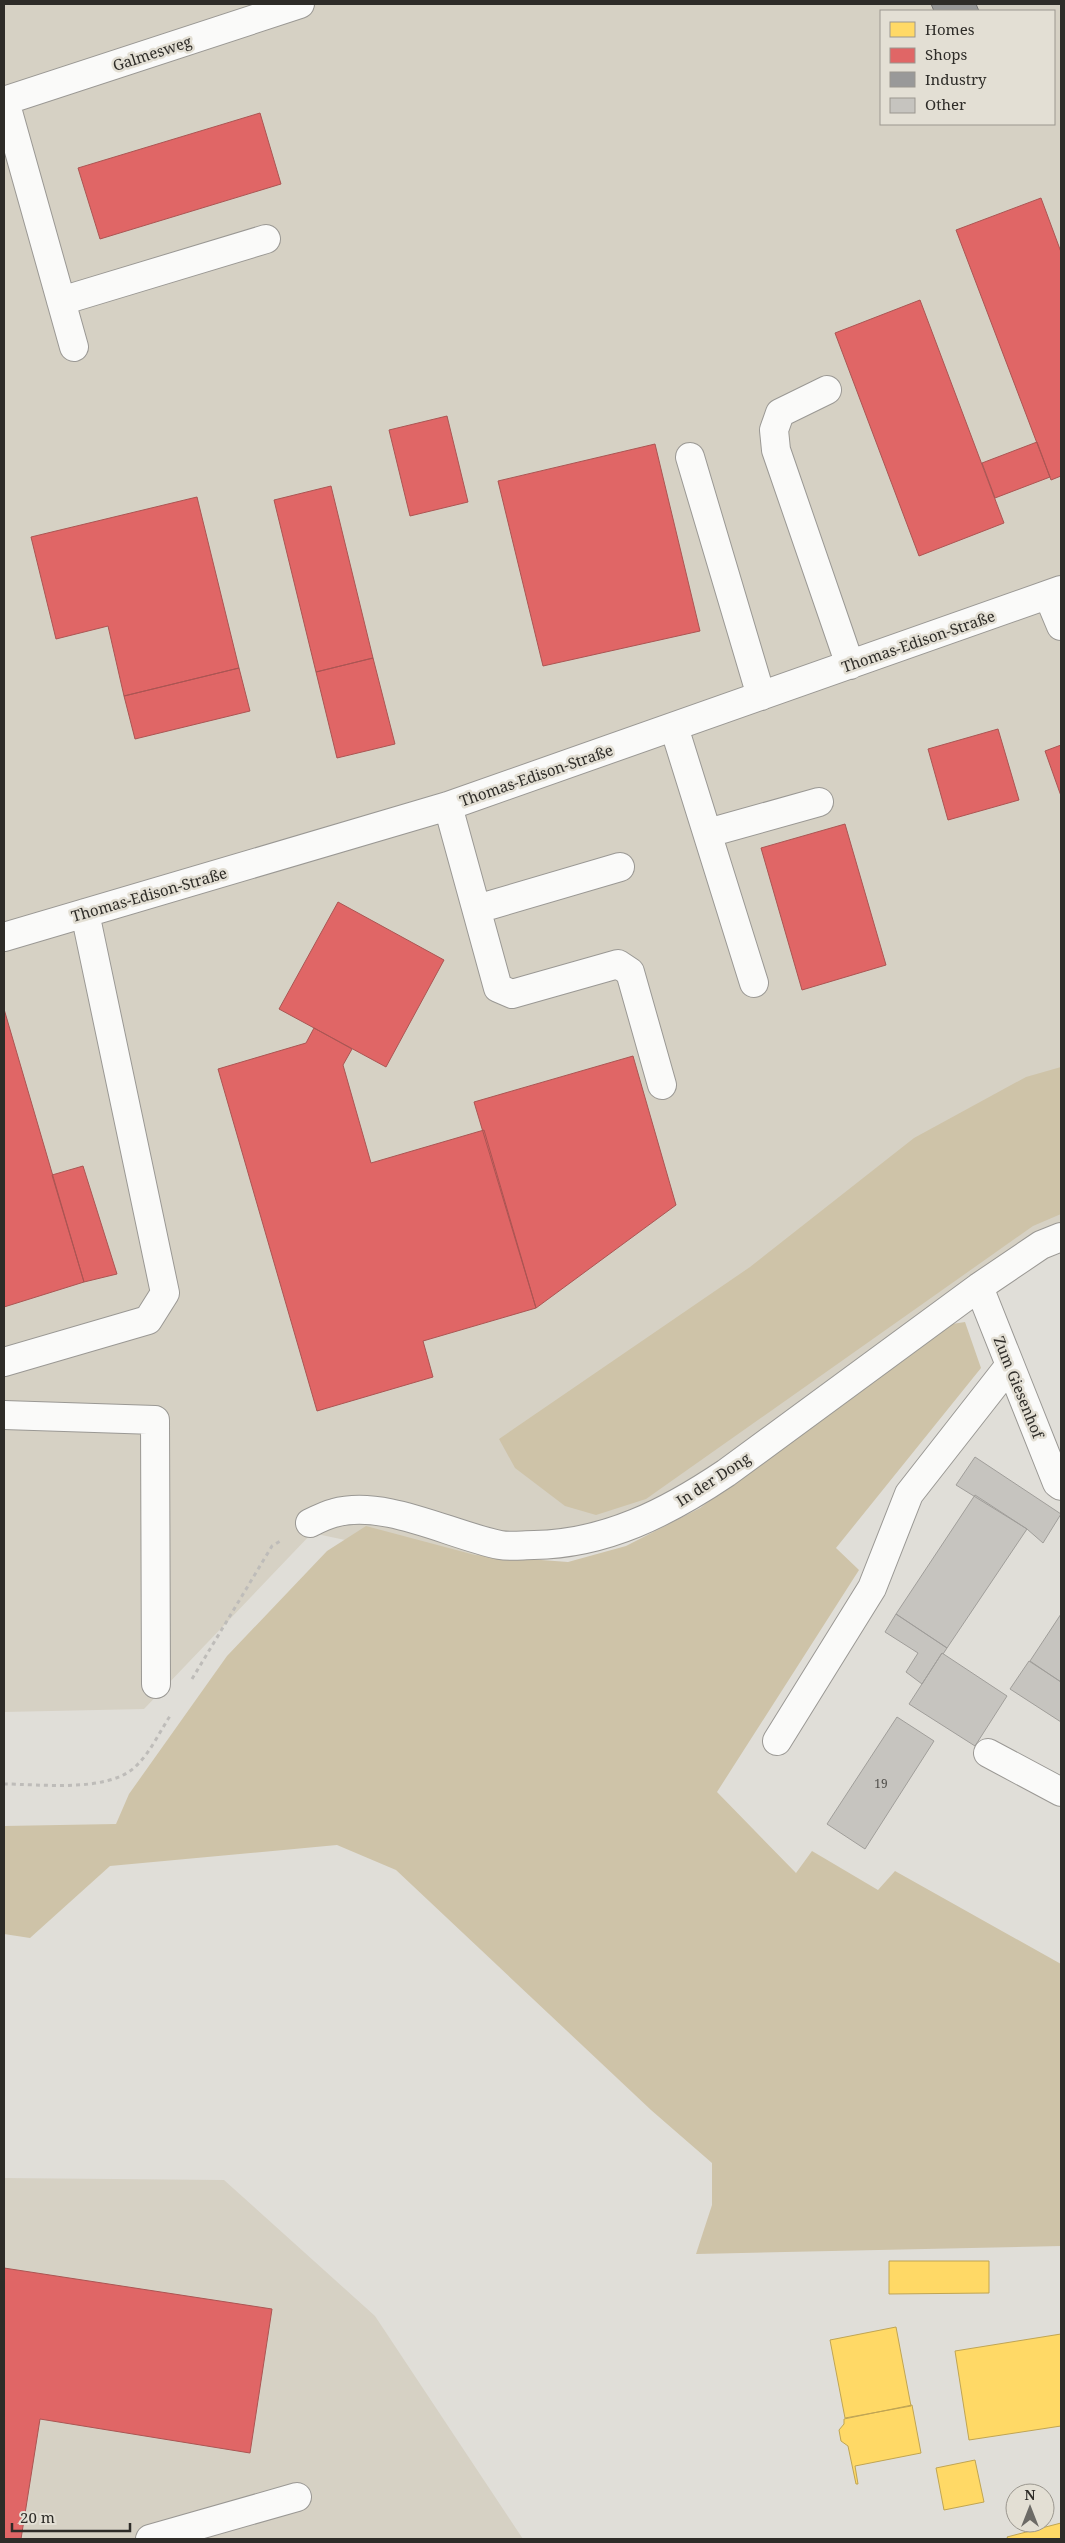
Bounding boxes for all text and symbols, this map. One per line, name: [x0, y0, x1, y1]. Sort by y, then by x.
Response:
legend: [880, 10, 1055, 125]
text: Homes: [925, 19, 975, 39]
street label: Galmesweg: [110, 31, 194, 75]
text: Shops: [925, 44, 968, 64]
text: Industry: [925, 69, 987, 89]
text: Other: [925, 94, 966, 114]
street label: Thomas-Edison-Straße: [839, 605, 997, 677]
street label: Thomas-Edison-Straße: [457, 739, 615, 811]
street label: Thomas-Edison-Straße: [69, 862, 229, 926]
street label: Zum Giesenhof: [989, 1333, 1049, 1442]
street label: In der Dong: [672, 1448, 754, 1510]
house number: 19: [874, 1775, 888, 1792]
north arrow: [1005, 2483, 1055, 2533]
text: N: [1024, 2485, 1036, 2504]
scale bar: [12, 2500, 130, 2532]
text: 20 m: [20, 2507, 55, 2527]

